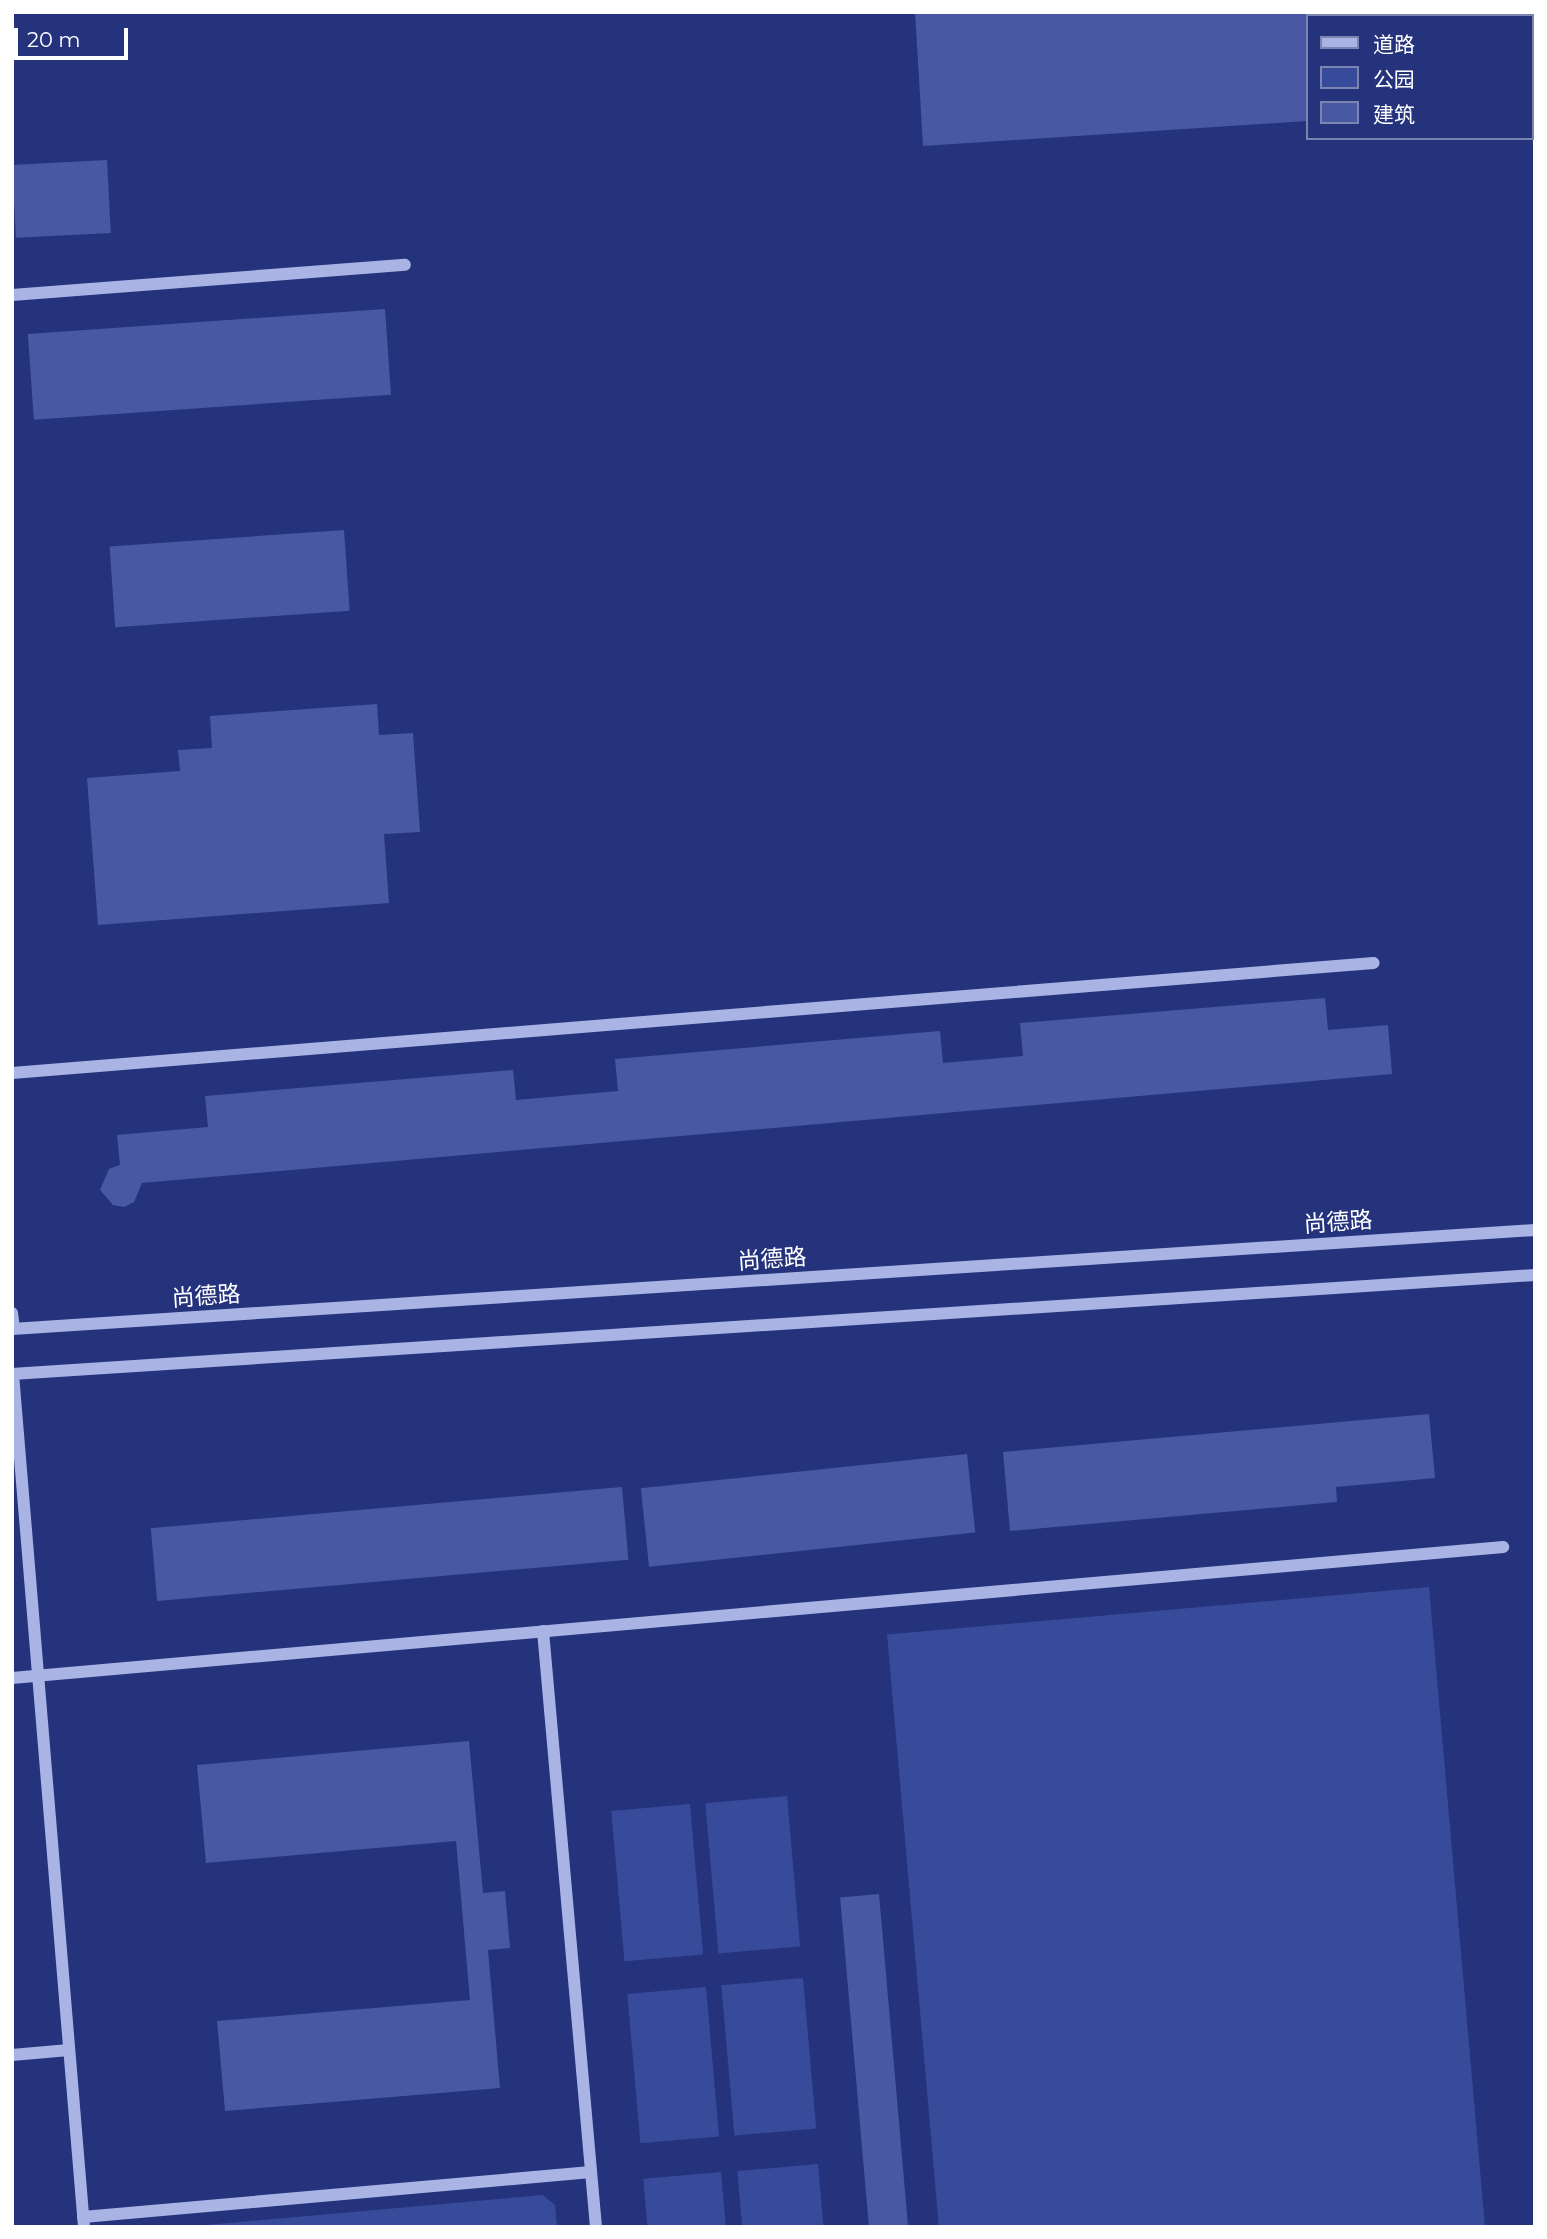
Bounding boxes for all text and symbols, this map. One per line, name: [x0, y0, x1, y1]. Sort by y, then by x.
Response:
scale bar: [18, 14, 131, 58]
legend: [1306, 14, 1533, 140]
text: 20 m: [27, 27, 81, 52]
text: 道路: [1373, 32, 1415, 57]
text: 公园: [1373, 67, 1415, 92]
text: 建筑: [1373, 102, 1415, 127]
street label: 尚德路: [1303, 1206, 1373, 1238]
street label: 尚德路: [737, 1243, 807, 1275]
street label: 尚德路: [171, 1280, 241, 1312]

